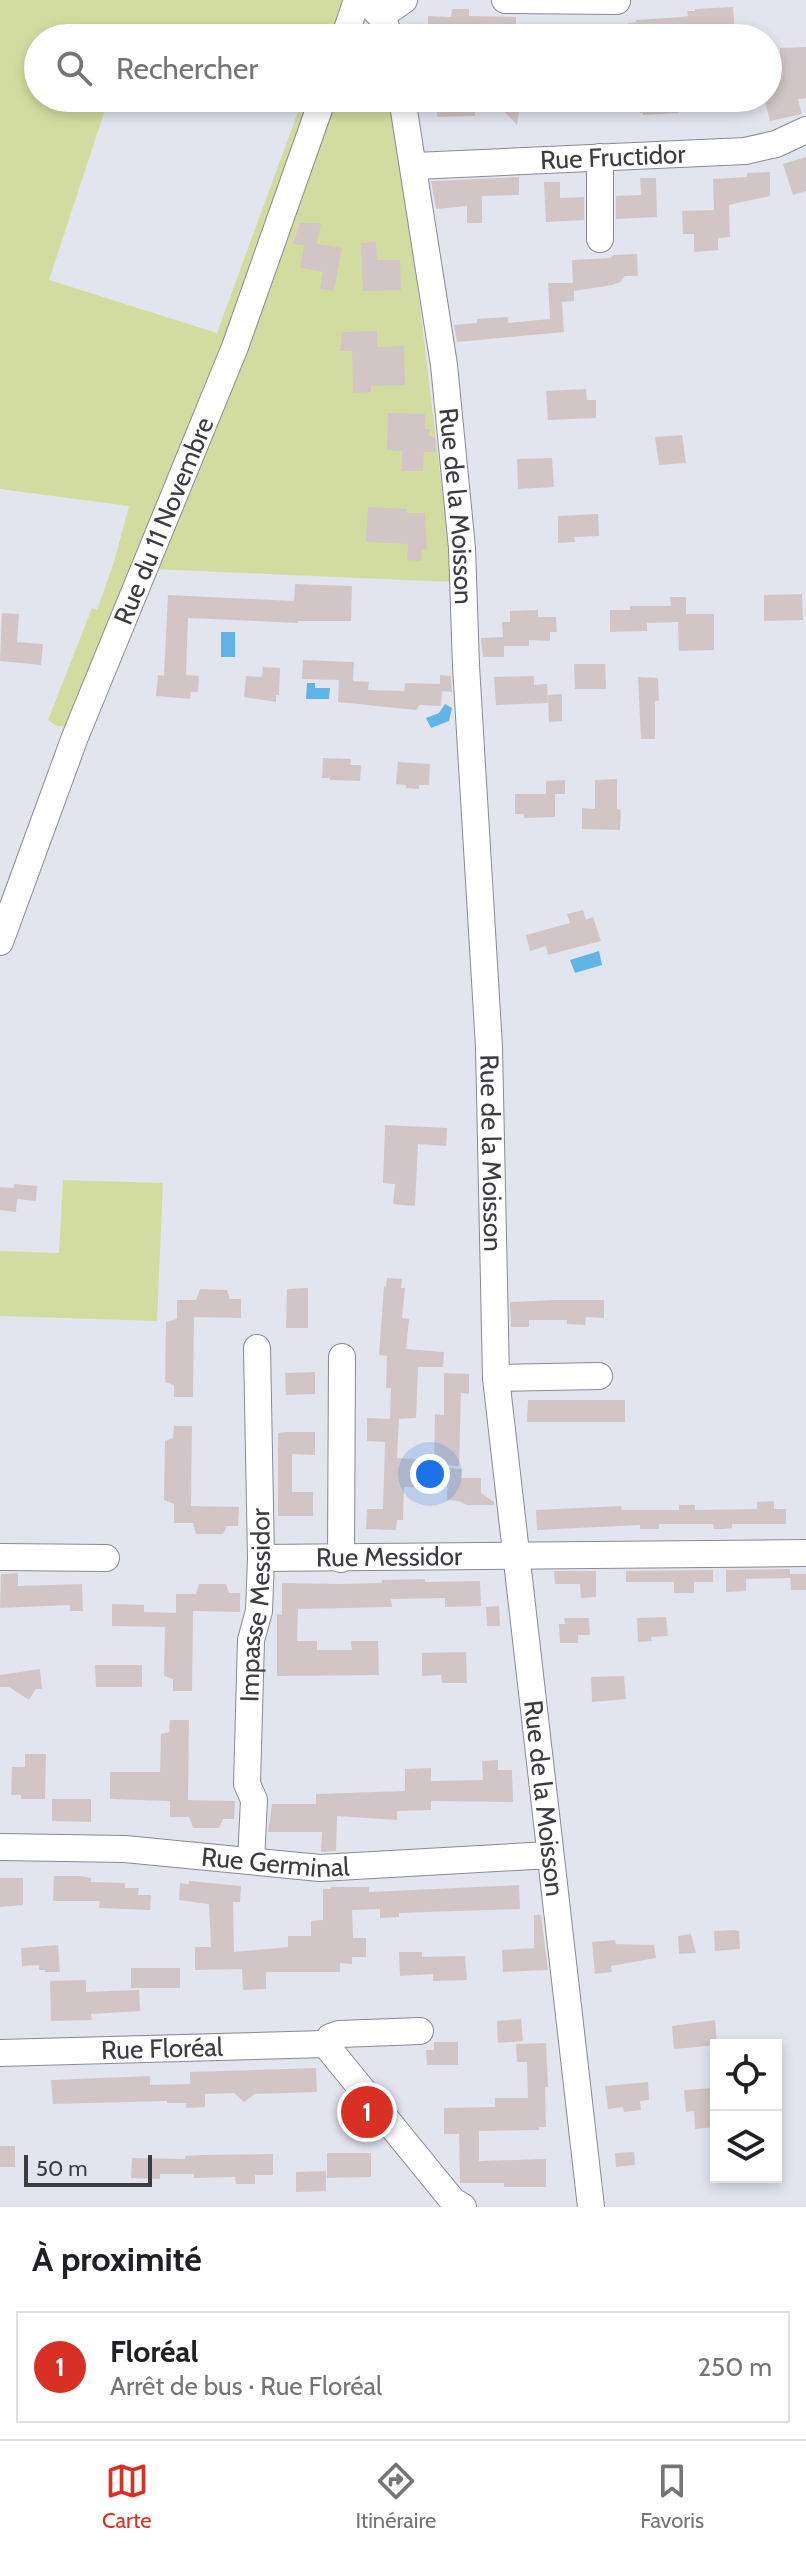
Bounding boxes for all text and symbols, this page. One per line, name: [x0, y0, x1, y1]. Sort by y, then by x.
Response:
search box: [24, 24, 782, 112]
icon: search: [52, 46, 96, 90]
text: Rechercher: [116, 50, 258, 87]
street label: Rue Fructidor: [539, 138, 687, 176]
street label: Rue de la Moisson: [432, 406, 480, 605]
street label: Rue du 11 Novembre: [107, 412, 221, 629]
street label: Rue de la Moisson: [473, 1054, 509, 1252]
your location: [410, 1454, 450, 1494]
street label: Impasse Messidor: [233, 1507, 277, 1703]
street label: Rue Messidor: [316, 1540, 463, 1573]
street label: Rue de la Moisson: [517, 1698, 571, 1898]
street label: Rue Germinal: [200, 1841, 350, 1884]
street label: Rue Floréal: [101, 2031, 223, 2066]
map controls: [710, 2039, 782, 2183]
button: locate: [710, 2039, 782, 2111]
pin: 1: [341, 2082, 393, 2142]
button: layers: [710, 2111, 782, 2183]
scale bar: [24, 2151, 152, 2187]
text: 50 m: [36, 2155, 88, 2182]
text: À proximité: [32, 2238, 202, 2280]
text: Floréal: [110, 2333, 198, 2370]
text: 1: [55, 2351, 65, 2383]
text: 250 m: [698, 2351, 772, 2383]
text: Arrêt de bus · Rue Floréal: [110, 2370, 382, 2402]
tab: Carte: [102, 2459, 152, 2534]
tab: Itinéraire: [355, 2459, 436, 2534]
tab: Favoris: [640, 2459, 704, 2534]

